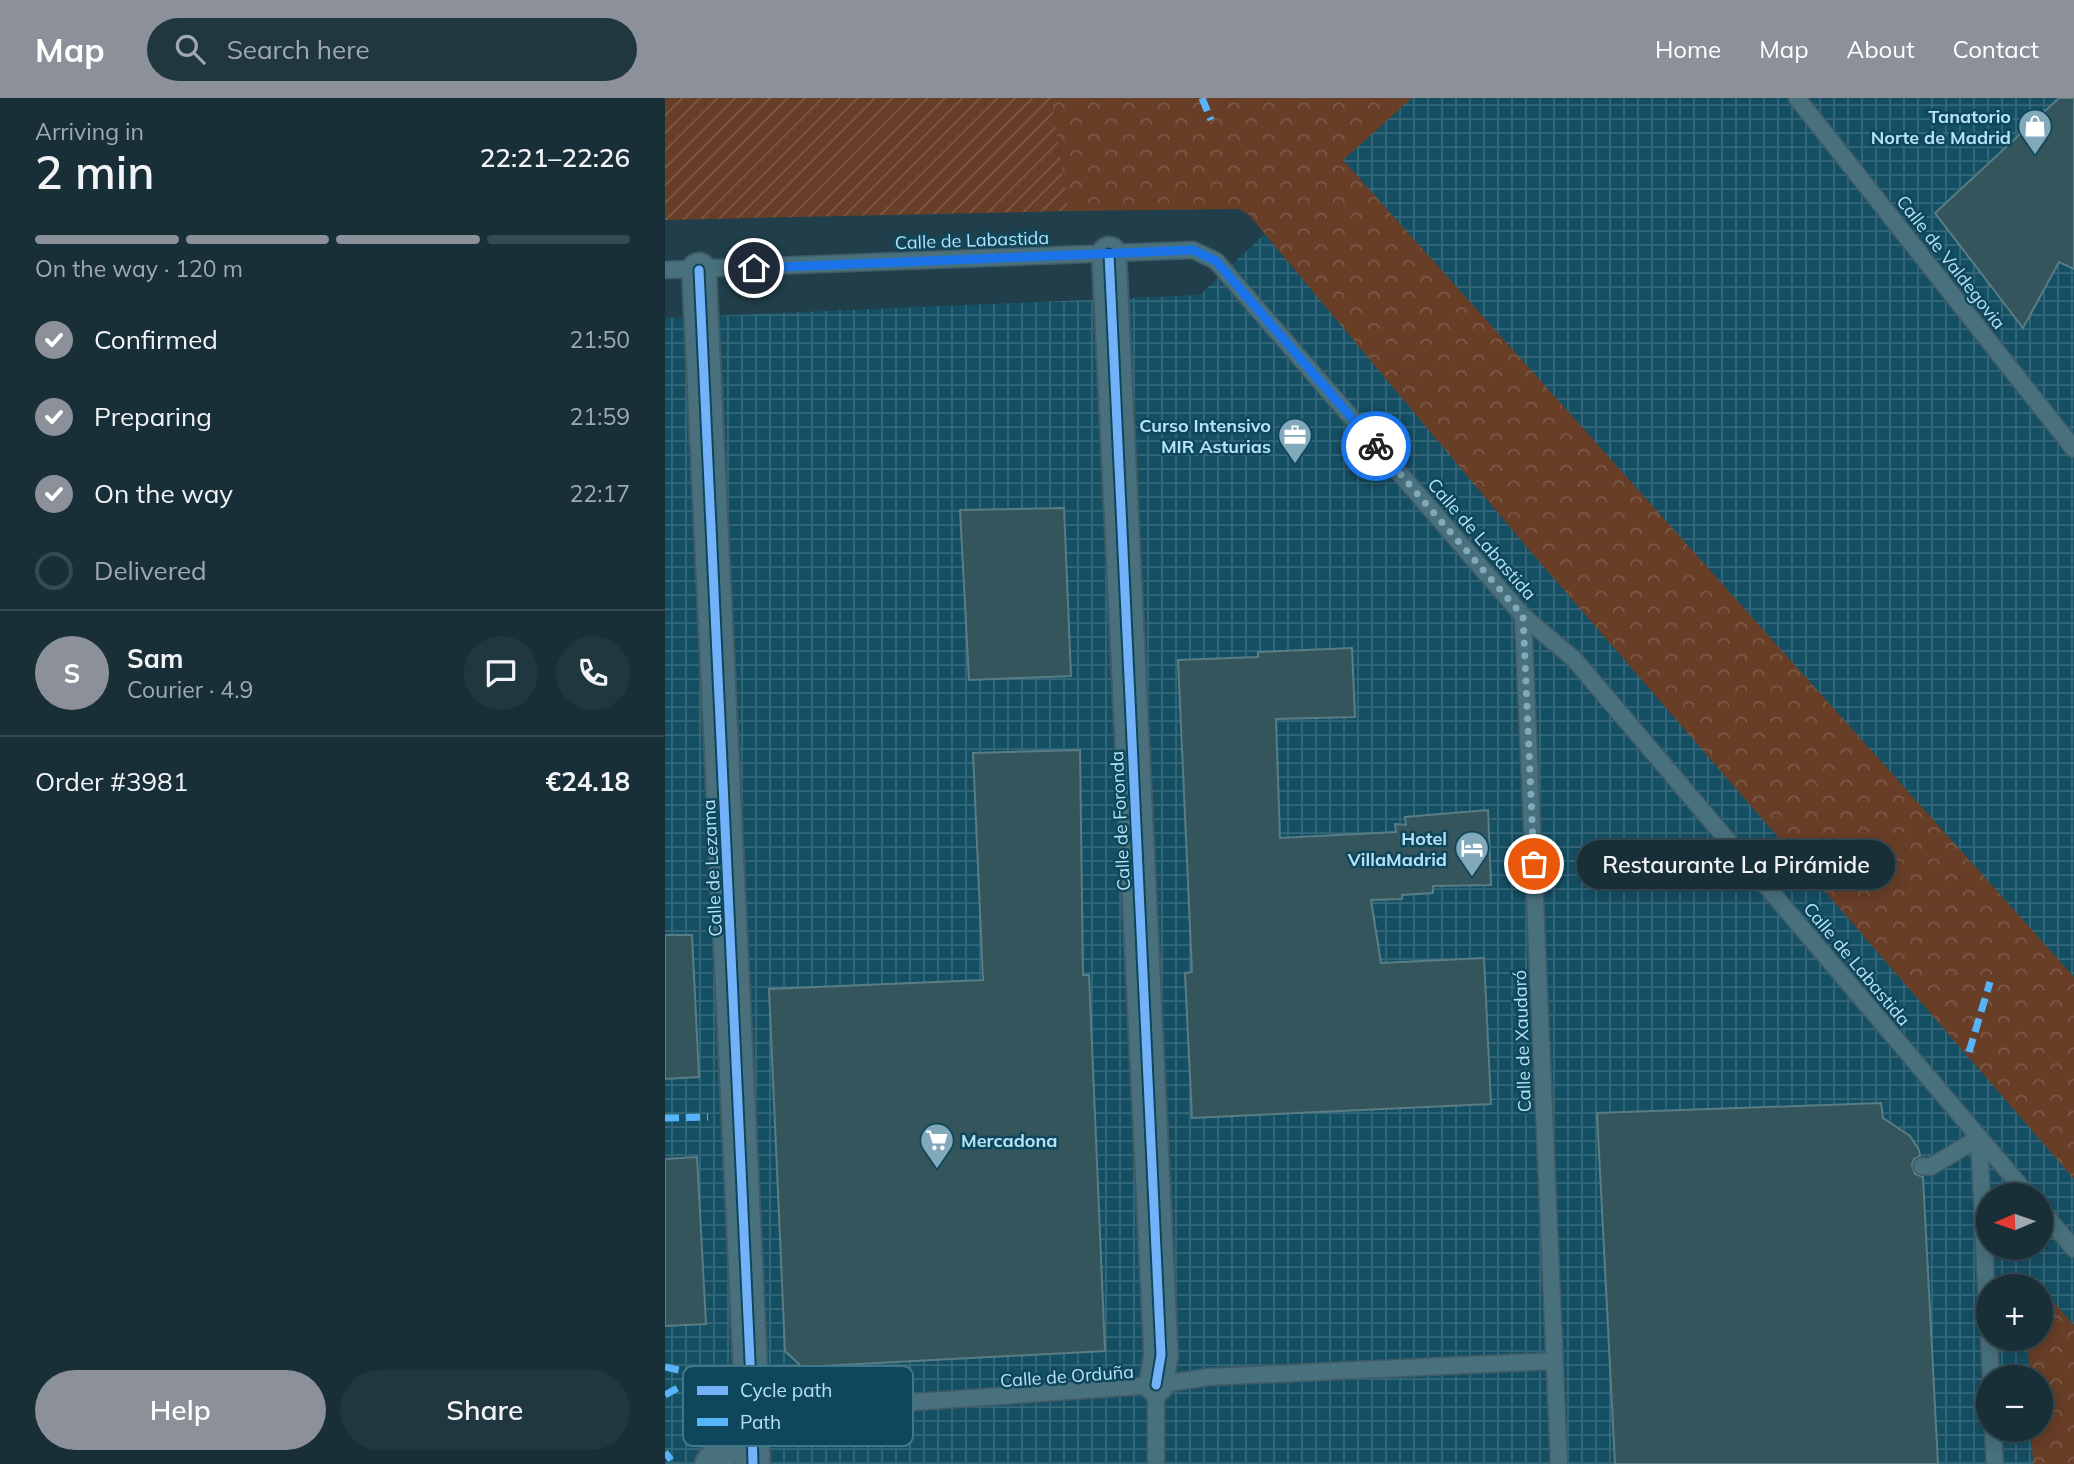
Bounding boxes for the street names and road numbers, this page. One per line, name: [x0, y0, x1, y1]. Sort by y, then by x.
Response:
street label: Calle de Valdegovia: [1891, 190, 2011, 334]
street label: Calle de Labastida: [894, 226, 1050, 254]
street label: Calle de Labastida: [1423, 473, 1541, 605]
street label: Calle de Foronda: [1105, 750, 1135, 892]
street label: Calle de Lezama: [697, 799, 727, 937]
street label: Calle de Labastida: [1799, 897, 1915, 1031]
street label: Calle de Xaudaró: [1508, 969, 1536, 1113]
street label: Calle de Orduña: [999, 1360, 1135, 1392]

